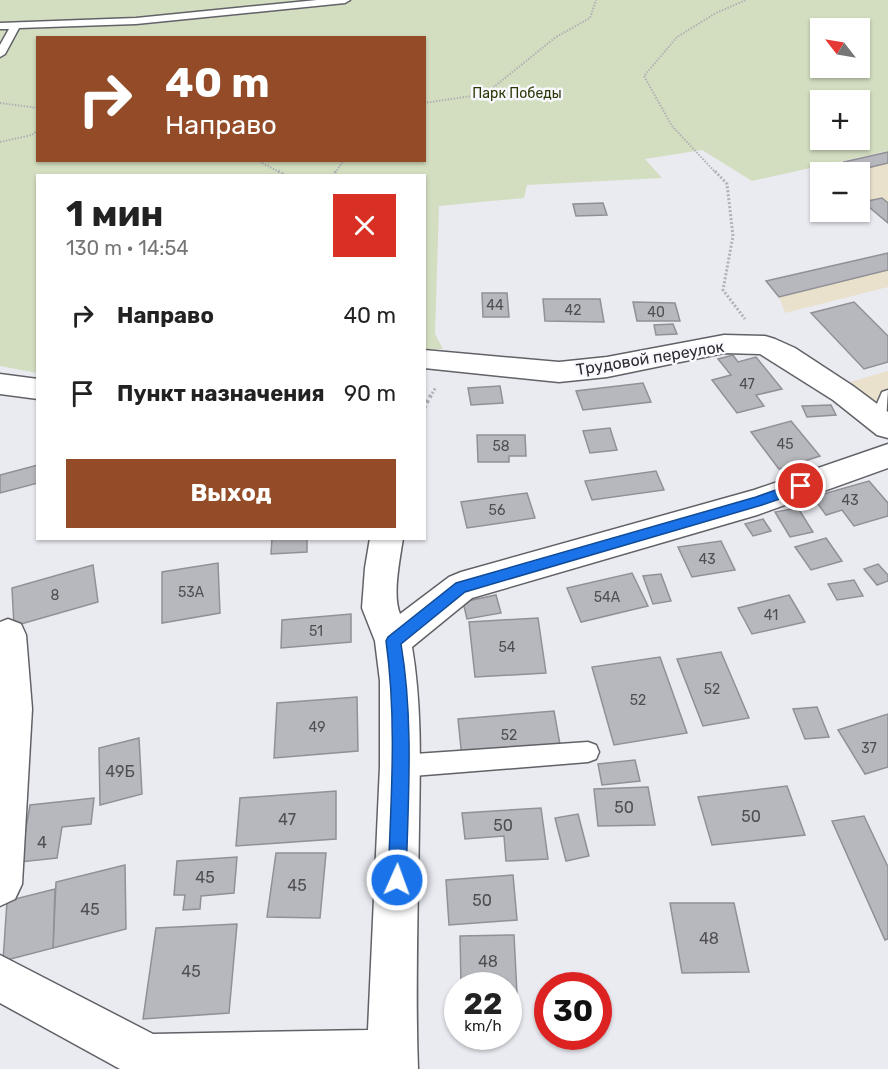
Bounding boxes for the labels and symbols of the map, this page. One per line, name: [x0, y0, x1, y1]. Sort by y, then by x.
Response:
north arrow: [810, 18, 870, 78]
park label: Парк Победы: [472, 85, 562, 102]
house number: 44: [486, 297, 504, 314]
house number: 42: [565, 302, 581, 319]
house number: 40: [647, 304, 665, 321]
street label: Трудовой переулок: [575, 337, 726, 379]
house number: 47: [739, 376, 755, 393]
house number: 45: [776, 436, 794, 453]
house number: 58: [492, 438, 510, 455]
pin: [775, 460, 826, 511]
house number: 43: [841, 492, 859, 509]
house number: 56: [489, 502, 505, 519]
house number: 43: [698, 551, 716, 568]
house number: 53А: [178, 584, 205, 601]
house number: 8: [51, 587, 60, 604]
house number: 54А: [594, 589, 621, 606]
house number: 41: [764, 607, 778, 624]
house number: 51: [309, 623, 323, 640]
house number: 54: [498, 639, 516, 656]
house number: 52: [704, 681, 720, 698]
house number: 52: [630, 692, 646, 709]
house number: 49: [309, 719, 325, 736]
house number: 52: [501, 727, 517, 744]
house number: 37: [861, 740, 877, 757]
house number: 49Б: [105, 762, 135, 781]
house number: 50: [614, 798, 634, 817]
house number: 50: [741, 807, 761, 826]
house number: 47: [278, 810, 296, 829]
house number: 50: [493, 816, 513, 835]
house number: 4: [37, 833, 47, 852]
position arrow: [365, 848, 429, 912]
house number: 45: [195, 868, 215, 887]
house number: 45: [287, 876, 307, 895]
house number: 50: [472, 891, 492, 910]
house number: 45: [80, 900, 100, 919]
house number: 48: [699, 929, 719, 948]
house number: 48: [478, 952, 498, 971]
house number: 45: [181, 962, 201, 981]
speed limit sign: 30: [534, 972, 612, 1050]

